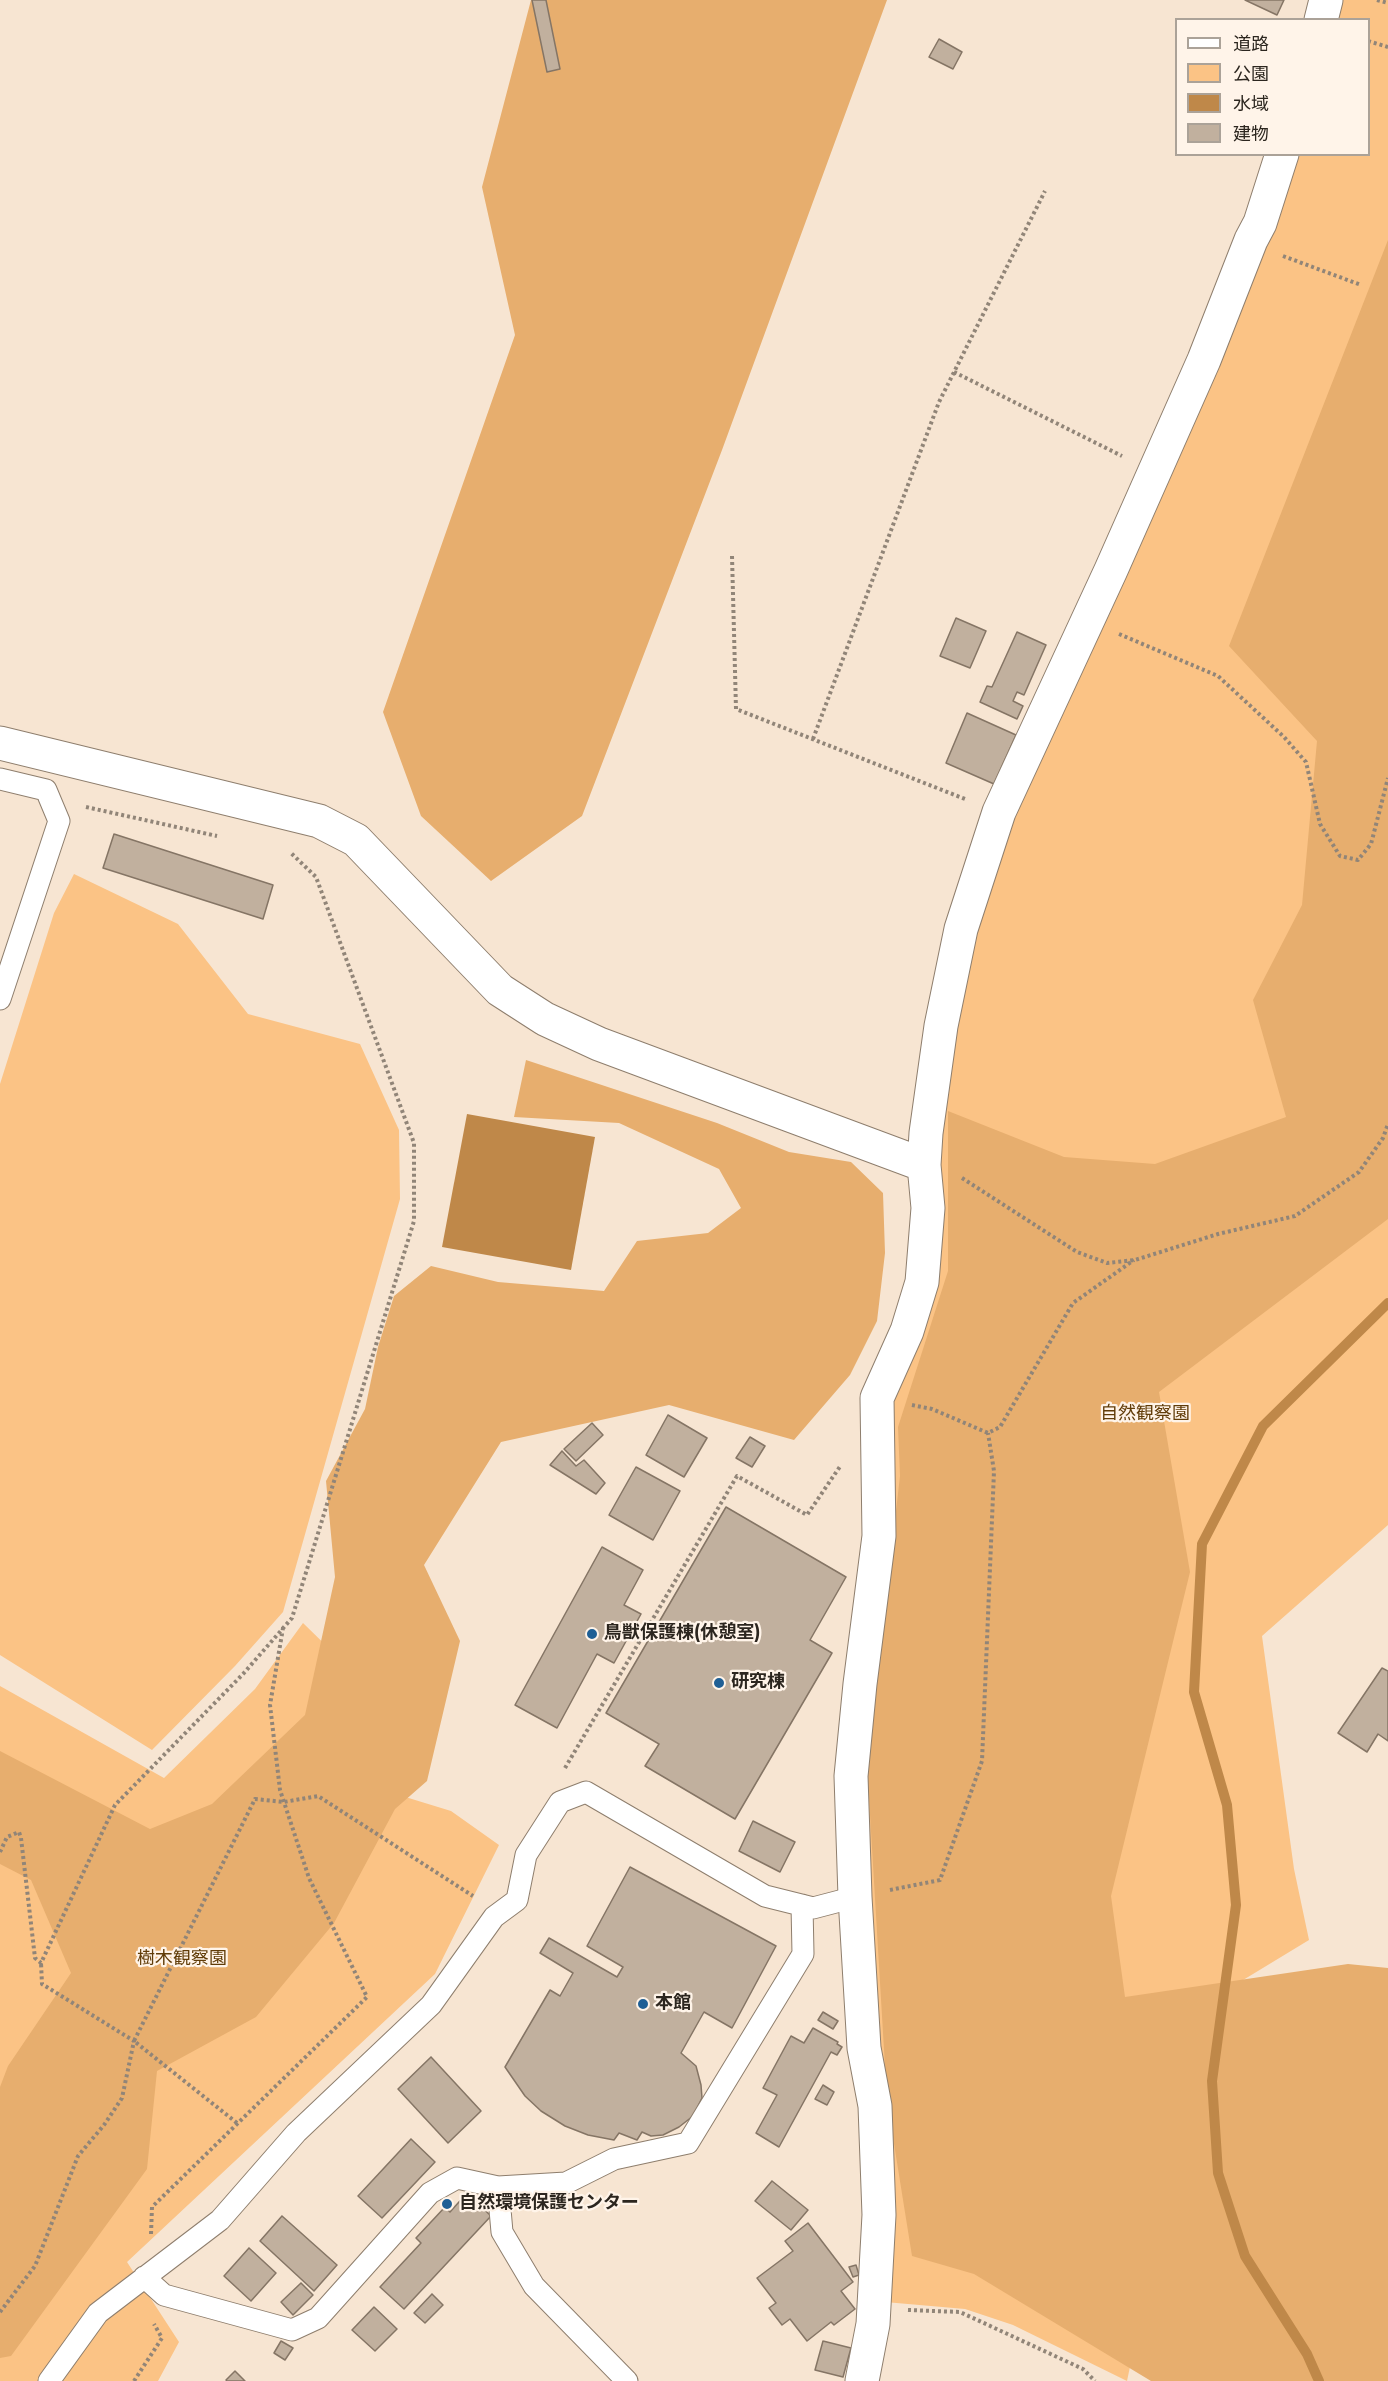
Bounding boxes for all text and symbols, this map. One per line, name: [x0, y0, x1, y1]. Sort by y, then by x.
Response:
legend: [1175, 18, 1370, 156]
text: 道路: [1233, 31, 1269, 57]
text: 公園: [1233, 61, 1269, 87]
text: 水域: [1233, 91, 1269, 117]
text: 建物: [1233, 121, 1269, 147]
park label: 自然観察園: [1100, 1404, 1190, 1426]
place label: 鳥獣保護棟(休憩室): [604, 1623, 760, 1645]
marker: 鳥獣保護棟(休憩室): [585, 1627, 599, 1641]
place label: 研究棟: [731, 1672, 785, 1694]
marker: 研究棟: [712, 1676, 726, 1690]
park label: 樹木観察園: [137, 1949, 227, 1971]
place label: 本館: [655, 1993, 691, 2015]
marker: 本館: [636, 1997, 650, 2011]
place label: 自然環境保護センター: [459, 2193, 639, 2215]
marker: 自然環境保護センター: [440, 2197, 454, 2211]

